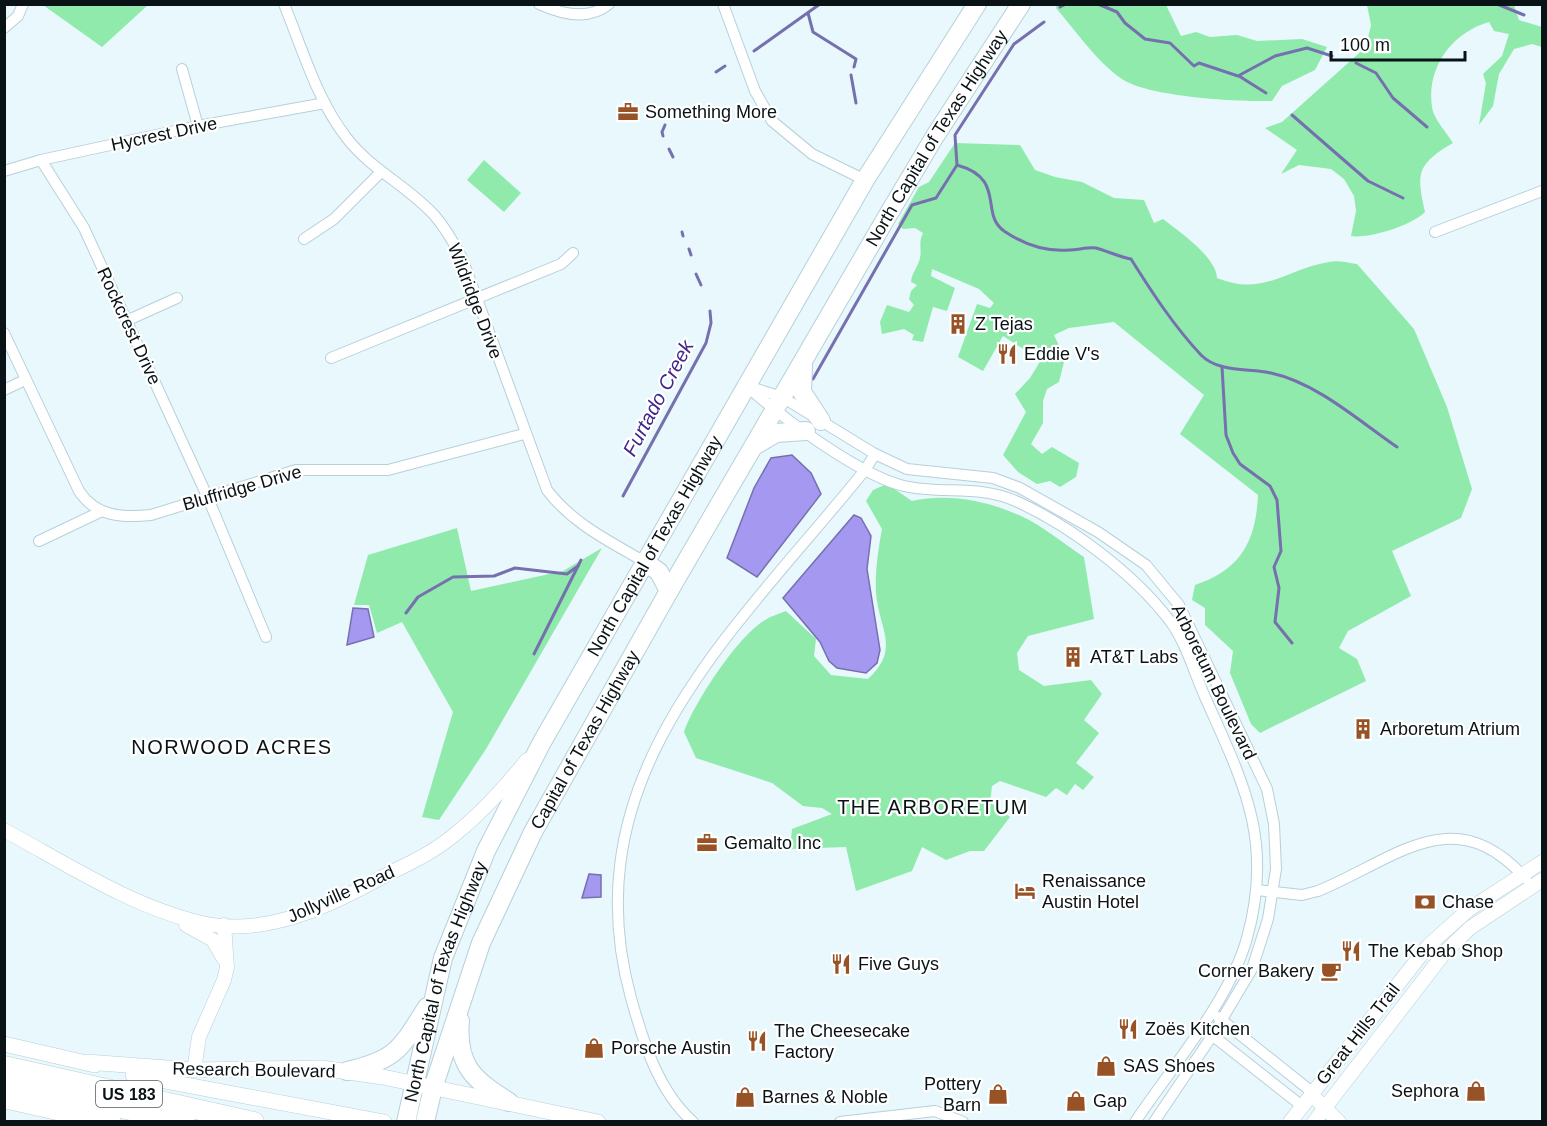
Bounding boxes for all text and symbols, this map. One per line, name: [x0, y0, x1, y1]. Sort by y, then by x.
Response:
scale bar: [1331, 24, 1464, 62]
street label: North Capital of Texas Highway: [862, 26, 1011, 250]
text: 100 m: [1340, 35, 1390, 55]
office icon: Something More: [616, 100, 640, 124]
place label: Something More: [645, 102, 777, 122]
street label: Hycrest Drive: [109, 113, 219, 155]
street label: Wildridge Drive: [444, 240, 506, 362]
street label: Rockcrest Drive: [93, 264, 165, 388]
building icon: Z Tejas: [946, 312, 970, 336]
place label: Z Tejas: [975, 314, 1033, 334]
water label: Furtado Creek: [618, 336, 698, 460]
restaurant icon: Eddie V's: [995, 342, 1019, 366]
place label: Eddie V's: [1024, 344, 1099, 364]
street label: North Capital of Texas Highway: [583, 432, 726, 660]
street label: Bluffridge Drive: [180, 461, 304, 515]
street label: Arboretum Boulevard: [1168, 601, 1260, 763]
building icon: AT&T Labs: [1061, 645, 1085, 669]
street label: Capital of Texas Highway: [527, 647, 643, 833]
place label: AT&T Labs: [1090, 647, 1178, 667]
building icon: Arboretum Atrium: [1351, 717, 1375, 741]
place label: Arboretum Atrium: [1380, 719, 1520, 739]
district label: NORWOOD ACRES: [131, 736, 333, 758]
district label: THE ARBORETUM: [837, 796, 1029, 818]
office icon: Gemalto Inc: [695, 831, 719, 855]
place label: Gemalto Inc: [724, 833, 821, 853]
street label: North Capital of Texas Highway: [401, 858, 491, 1104]
street label: Jollyville Road: [284, 861, 398, 927]
place label: Renaissance Austin Hotel: [1042, 871, 1146, 912]
hotel icon: Renaissance Austin Hotel: [1013, 879, 1037, 903]
bank icon: Chase: [1413, 890, 1437, 914]
place label: Chase: [1442, 892, 1494, 912]
restaurant icon: The Kebab Shop: [1339, 939, 1363, 963]
place label: The Kebab Shop: [1368, 941, 1503, 961]
restaurant icon: Five Guys: [829, 952, 853, 976]
place label: Five Guys: [858, 954, 939, 974]
cafe icon: Corner Bakery: [1319, 959, 1343, 983]
place label: Corner Bakery: [1198, 961, 1314, 981]
street label: Great Hills Trail: [1312, 979, 1404, 1089]
restaurant icon: Zoës Kitchen: [1116, 1017, 1140, 1041]
place label: Zoës Kitchen: [1145, 1019, 1250, 1039]
place label: The Cheesecake Factory: [774, 1021, 910, 1062]
restaurant icon: The Cheesecake Factory: [745, 1029, 769, 1053]
shop icon: Porsche Austin: [582, 1036, 606, 1060]
place label: Porsche Austin: [611, 1038, 731, 1058]
shop icon: SAS Shoes: [1094, 1054, 1118, 1078]
place label: SAS Shoes: [1123, 1056, 1215, 1076]
street label: Research Boulevard: [172, 1059, 336, 1081]
place label: Pottery Barn: [924, 1074, 981, 1115]
shop icon: Sephora: [1464, 1079, 1488, 1103]
road number: US 183: [96, 1081, 162, 1107]
place label: Sephora: [1391, 1081, 1460, 1101]
shop icon: Pottery Barn: [986, 1082, 1010, 1106]
shop icon: Barnes & Noble: [733, 1085, 757, 1109]
place label: Barnes & Noble: [762, 1087, 888, 1107]
shop icon: Gap: [1064, 1089, 1088, 1113]
place label: Gap: [1093, 1091, 1127, 1111]

